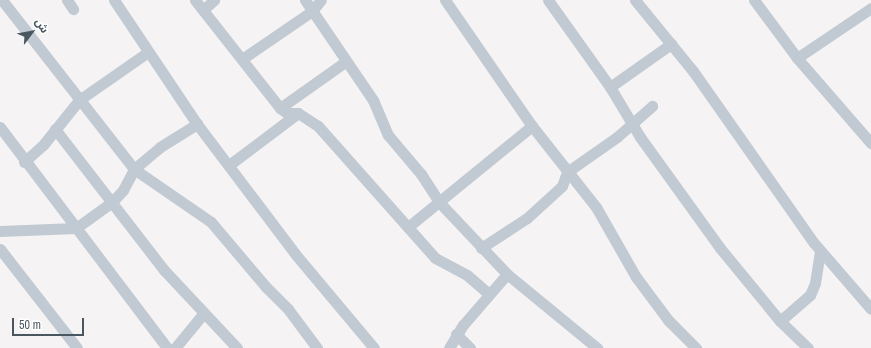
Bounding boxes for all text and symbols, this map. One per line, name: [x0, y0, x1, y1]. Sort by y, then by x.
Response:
north arrow: [12, 12, 52, 52]
text: ش: [32, 16, 52, 36]
scale bar: [14, 310, 86, 336]
text: 50 m: [19, 317, 41, 333]

